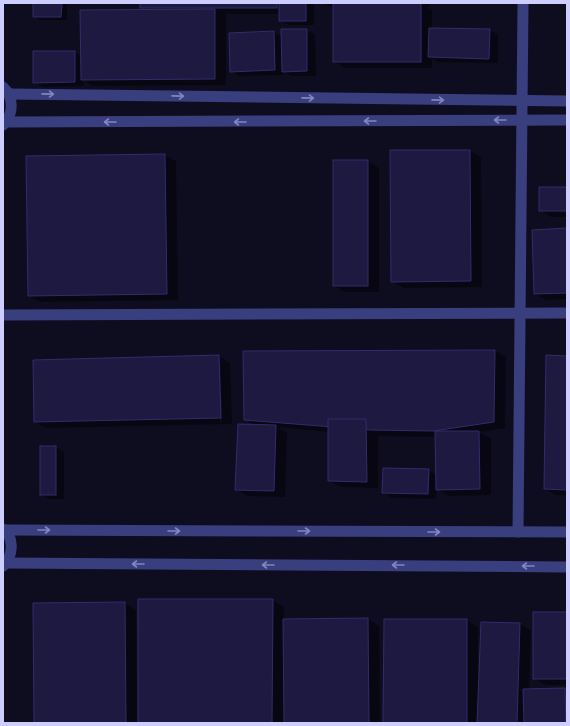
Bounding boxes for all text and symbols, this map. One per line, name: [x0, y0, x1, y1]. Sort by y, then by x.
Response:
one-way arrow: [41, 91, 54, 98]
one-way arrow: [171, 92, 184, 100]
one-way arrow: [301, 94, 314, 102]
one-way arrow: [431, 96, 444, 104]
one-way arrow: [364, 117, 377, 125]
one-way arrow: [494, 117, 507, 124]
one-way arrow: [104, 118, 117, 126]
one-way arrow: [234, 118, 247, 125]
one-way arrow: [37, 527, 50, 534]
one-way arrow: [167, 527, 180, 535]
one-way arrow: [297, 527, 310, 535]
one-way arrow: [427, 528, 440, 536]
one-way arrow: [132, 560, 145, 568]
one-way arrow: [262, 561, 275, 569]
one-way arrow: [392, 561, 405, 569]
one-way arrow: [522, 562, 535, 570]

